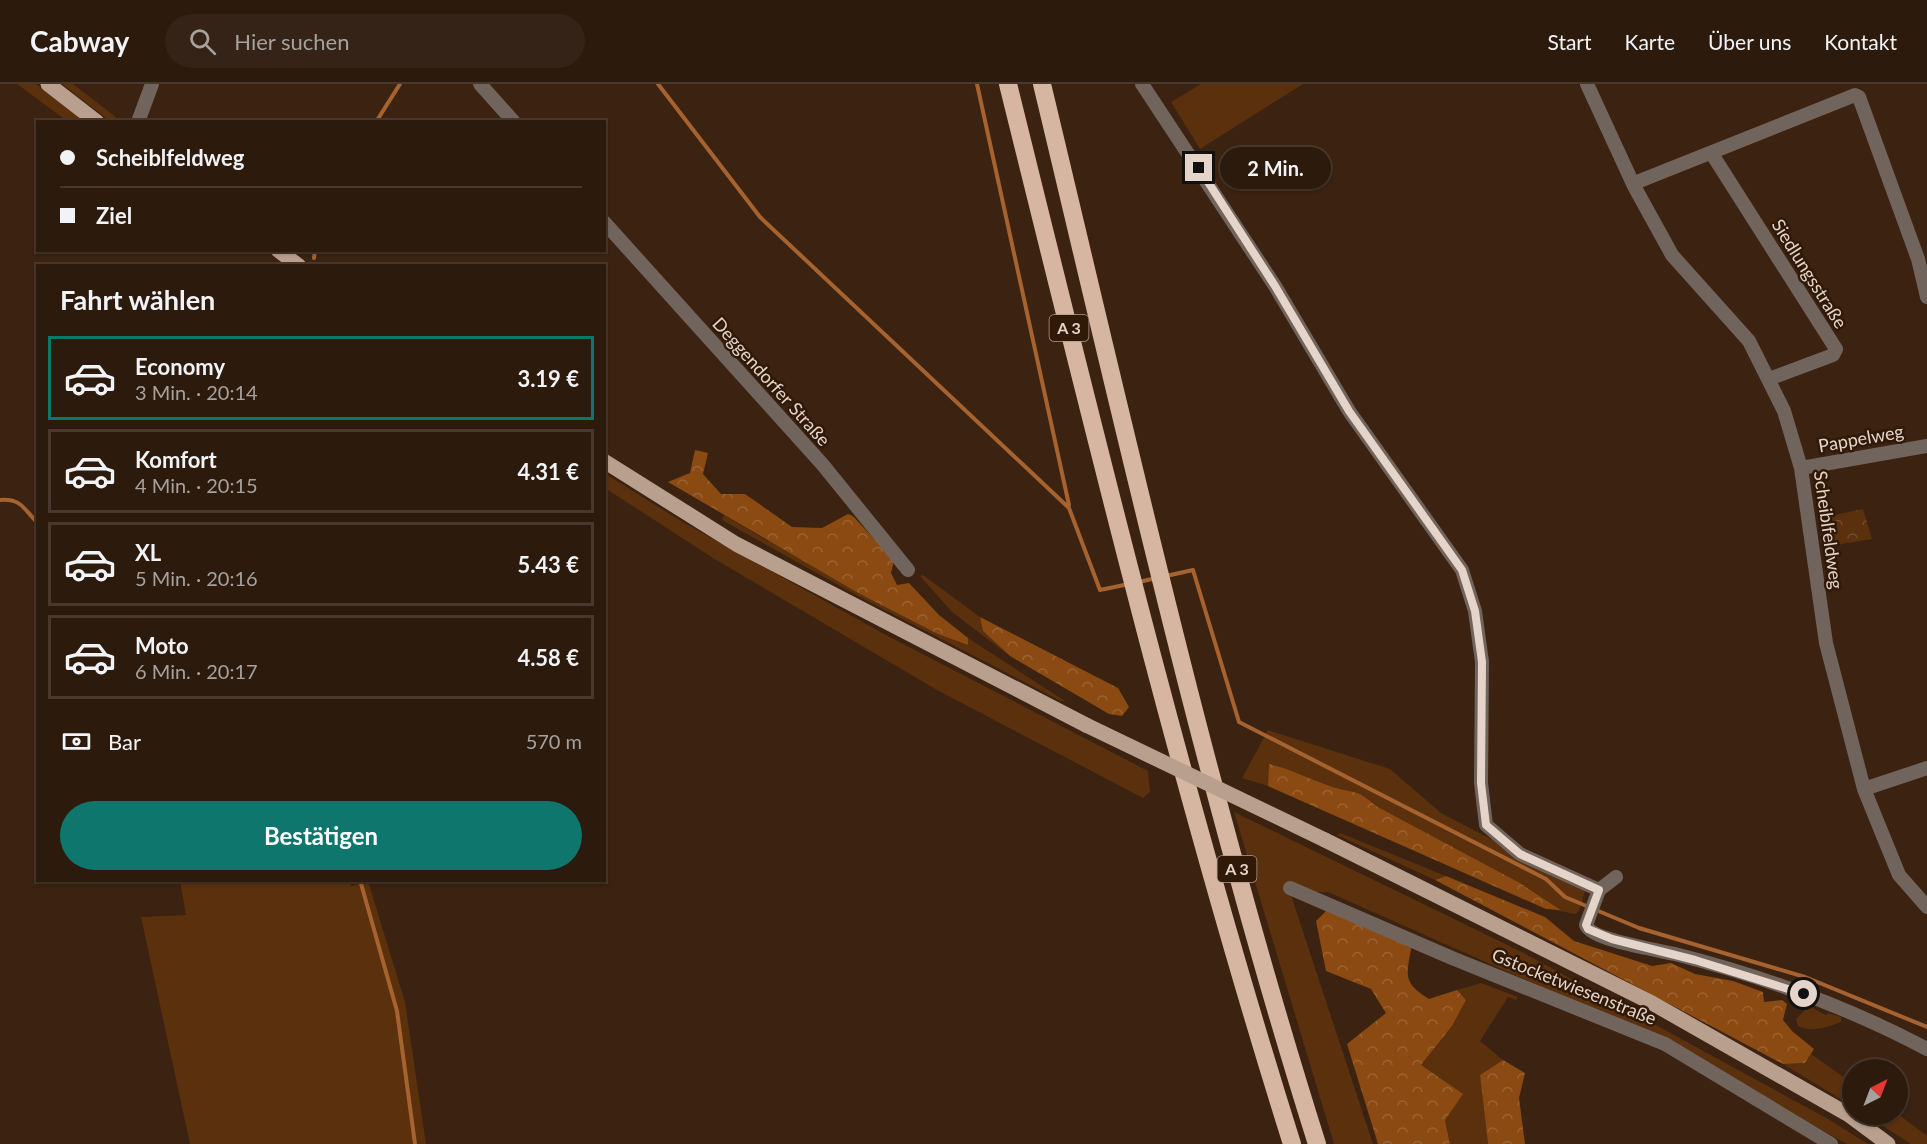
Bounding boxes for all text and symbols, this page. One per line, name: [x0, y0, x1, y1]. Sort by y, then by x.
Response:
search box: [165, 14, 585, 68]
text: Cabway: [30, 24, 129, 58]
icon: search: [186, 25, 219, 58]
text: Hier suchen: [234, 28, 349, 55]
text: Start: [1547, 29, 1592, 54]
text: Karte: [1625, 29, 1675, 54]
text: Über uns: [1708, 29, 1791, 54]
text: Kontakt: [1824, 29, 1897, 54]
text: Scheiblfeldweg: [96, 144, 244, 171]
callout: 2 Min.: [1220, 147, 1331, 189]
route end: [1185, 154, 1212, 181]
text: 2 Min.: [1247, 156, 1304, 180]
text: Ziel: [96, 202, 132, 229]
street label: Siedlungsstraße: [1767, 215, 1852, 332]
text: Fahrt wählen: [60, 283, 215, 316]
street label: Deggendorfer Straße: [708, 313, 835, 450]
road number: A 3: [1050, 315, 1088, 341]
icon: car: [63, 351, 117, 405]
text: Economy: [135, 353, 225, 380]
text: 3.19 €: [517, 365, 579, 392]
text: 3 Min. · 20:14: [135, 380, 258, 404]
street label: Pappelweg: [1816, 420, 1905, 456]
icon: car: [63, 444, 117, 498]
text: Komfort: [135, 446, 217, 473]
text: 4.31 €: [517, 458, 579, 485]
street label: Scheiblfeldweg: [1810, 469, 1848, 590]
text: 4 Min. · 20:15: [135, 473, 258, 497]
icon: car: [63, 537, 117, 591]
text: XL: [135, 539, 161, 566]
text: 5.43 €: [517, 551, 579, 578]
text: 5 Min. · 20:16: [135, 566, 258, 590]
icon: car: [63, 630, 117, 684]
text: Moto: [135, 632, 189, 659]
text: 4.58 €: [517, 644, 579, 671]
text: 6 Min. · 20:17: [135, 659, 258, 683]
icon: cash: [60, 725, 93, 758]
text: Bar: [108, 728, 141, 755]
text: 570 m: [526, 729, 582, 753]
button: Bestätigen: [60, 801, 582, 870]
road number: A 3: [1218, 856, 1256, 882]
street label: Gstocketwiesenstraße: [1489, 943, 1660, 1029]
route start: [1790, 980, 1817, 1007]
north arrow: [1842, 1059, 1908, 1125]
map controls: [1842, 1059, 1908, 1125]

